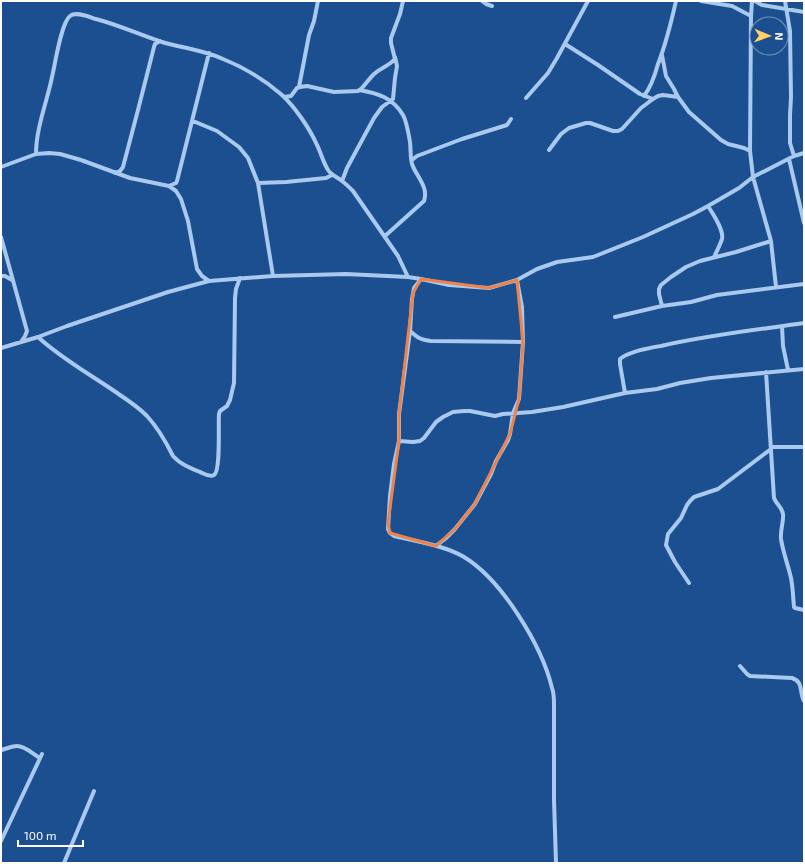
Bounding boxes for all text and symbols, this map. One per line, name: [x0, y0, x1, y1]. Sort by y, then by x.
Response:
north arrow: [749, 16, 789, 56]
text: N: [773, 32, 786, 41]
scale bar: [18, 822, 83, 848]
text: 100 m: [24, 828, 56, 842]

